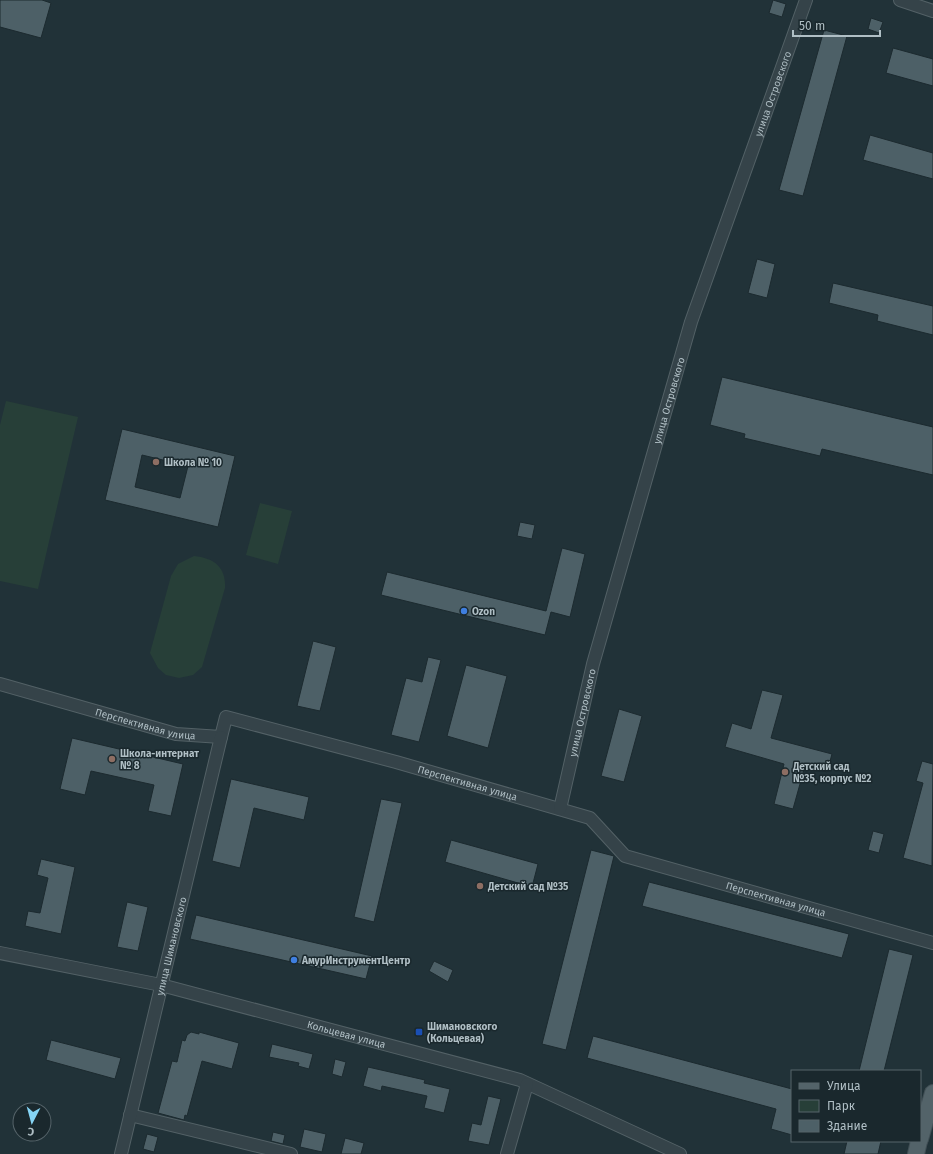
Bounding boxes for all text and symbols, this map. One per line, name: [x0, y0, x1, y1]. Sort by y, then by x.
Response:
scale bar: [793, 12, 880, 38]
text: 50 m: [799, 19, 825, 33]
street label: улица Островского: [753, 49, 794, 138]
street label: улица Островского: [651, 356, 688, 445]
marker: Школа № 10: [151, 457, 161, 467]
place label: Школа № 10: [164, 457, 222, 469]
marker: Ozon: [459, 606, 469, 616]
place label: Ozon: [472, 606, 495, 618]
street label: улица Островского: [567, 667, 599, 758]
street label: Перспективная улица: [94, 706, 196, 742]
place label: Школа-интернат № 8: [120, 748, 199, 772]
marker: Школа-интернат № 8: [107, 754, 117, 764]
place label: Детский сад №35, корпус №2: [792, 761, 871, 785]
street label: Перспективная улица: [416, 764, 518, 804]
marker: Детский сад №35, корпус №2: [780, 767, 790, 777]
street label: Перспективная улица: [724, 880, 827, 919]
marker: Детский сад №35: [475, 881, 485, 891]
place label: Детский сад №35: [487, 881, 569, 893]
street label: улица Шимановского: [154, 895, 190, 997]
marker: АмурИнструментЦентр: [289, 955, 299, 965]
place label: АмурИнструментЦентр: [301, 955, 410, 967]
street label: Кольцевая улица: [306, 1019, 387, 1051]
place label: Шимановского (Кольцевая): [427, 1021, 497, 1045]
marker: Шимановского (Кольцевая): [414, 1027, 424, 1037]
legend: [791, 1070, 921, 1142]
text: Улица: [827, 1079, 861, 1093]
text: Парк: [827, 1099, 856, 1113]
north arrow: [12, 1102, 52, 1142]
text: Здание: [827, 1119, 867, 1133]
text: С: [27, 1125, 35, 1138]

